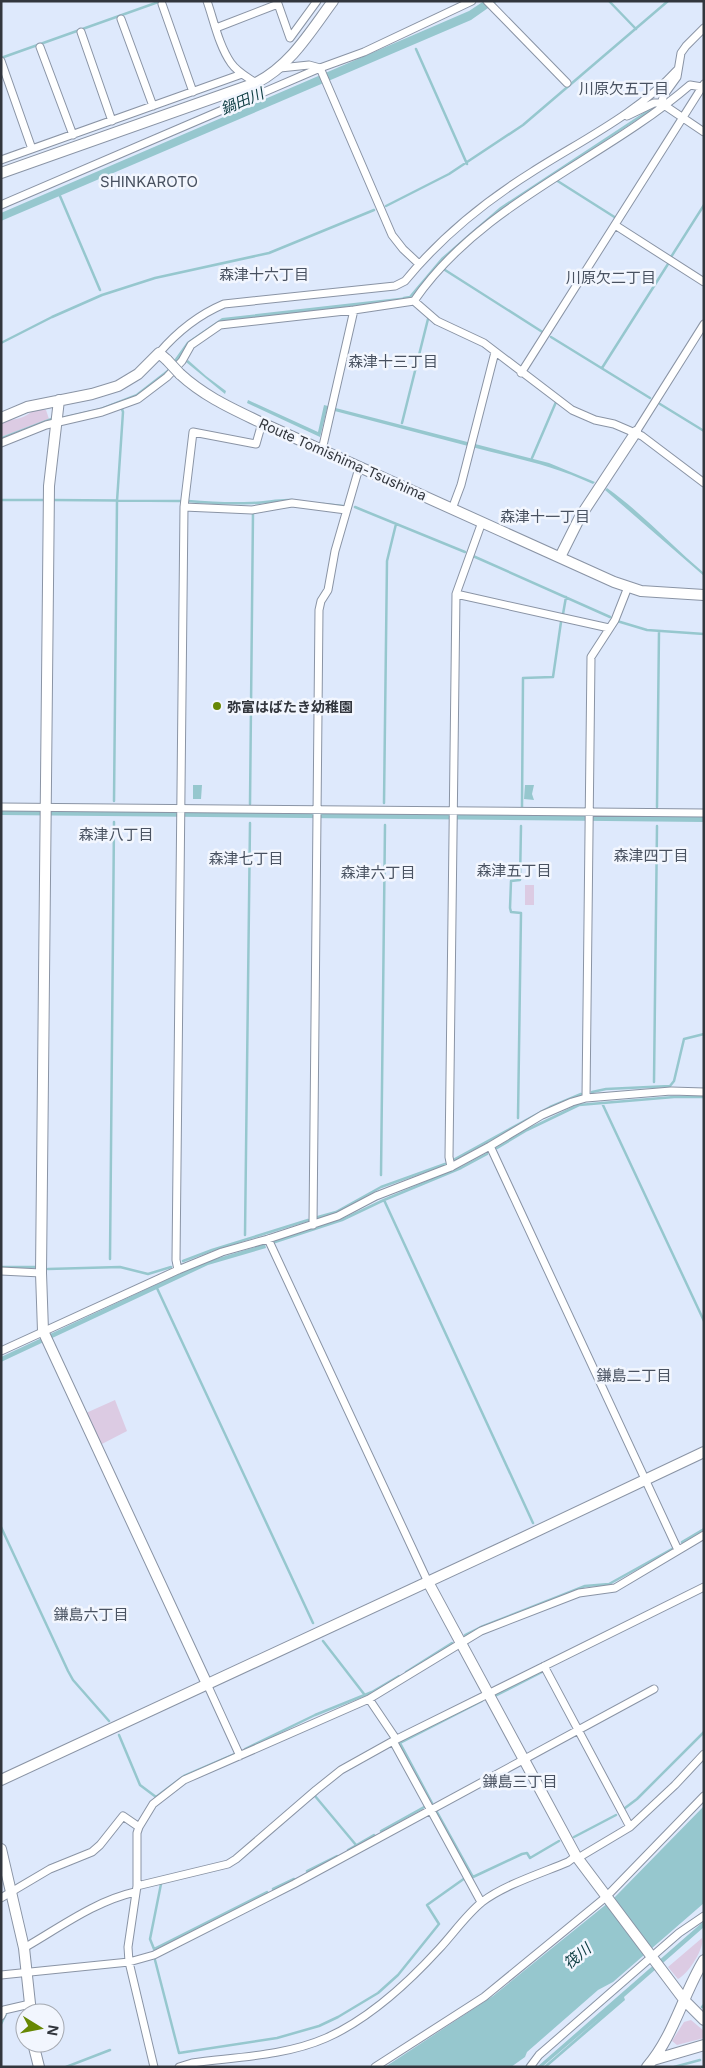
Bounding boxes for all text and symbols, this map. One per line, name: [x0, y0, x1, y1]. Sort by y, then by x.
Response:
district label: 川原欠五丁目: [579, 79, 669, 98]
water label: 鍋田川: [218, 83, 268, 119]
district label: SHINKAROTO: [100, 172, 198, 191]
district label: 森津十六丁目: [219, 265, 309, 284]
district label: 川原欠二丁目: [566, 268, 656, 287]
district label: 森津十三丁目: [348, 352, 438, 371]
street label: Route Tomishima-Tsushima: [257, 414, 429, 504]
district label: 森津十一丁目: [500, 507, 590, 526]
place label: 弥富はばたき幼稚園: [227, 698, 353, 715]
marker: 弥富はばたき幼稚園: [211, 700, 223, 712]
district label: 森津八丁目: [78, 825, 154, 844]
district label: 森津四丁目: [613, 846, 689, 865]
district label: 森津七丁目: [208, 849, 284, 868]
district label: 森津五丁目: [476, 861, 552, 880]
district label: 森津六丁目: [340, 863, 416, 882]
district label: 鎌島二丁目: [596, 1366, 672, 1385]
district label: 鎌島六丁目: [53, 1605, 129, 1624]
district label: 鎌島三丁目: [482, 1772, 558, 1791]
water label: 筏川: [559, 1938, 596, 1973]
north arrow: [15, 2003, 65, 2053]
text: N: [44, 2024, 63, 2037]

